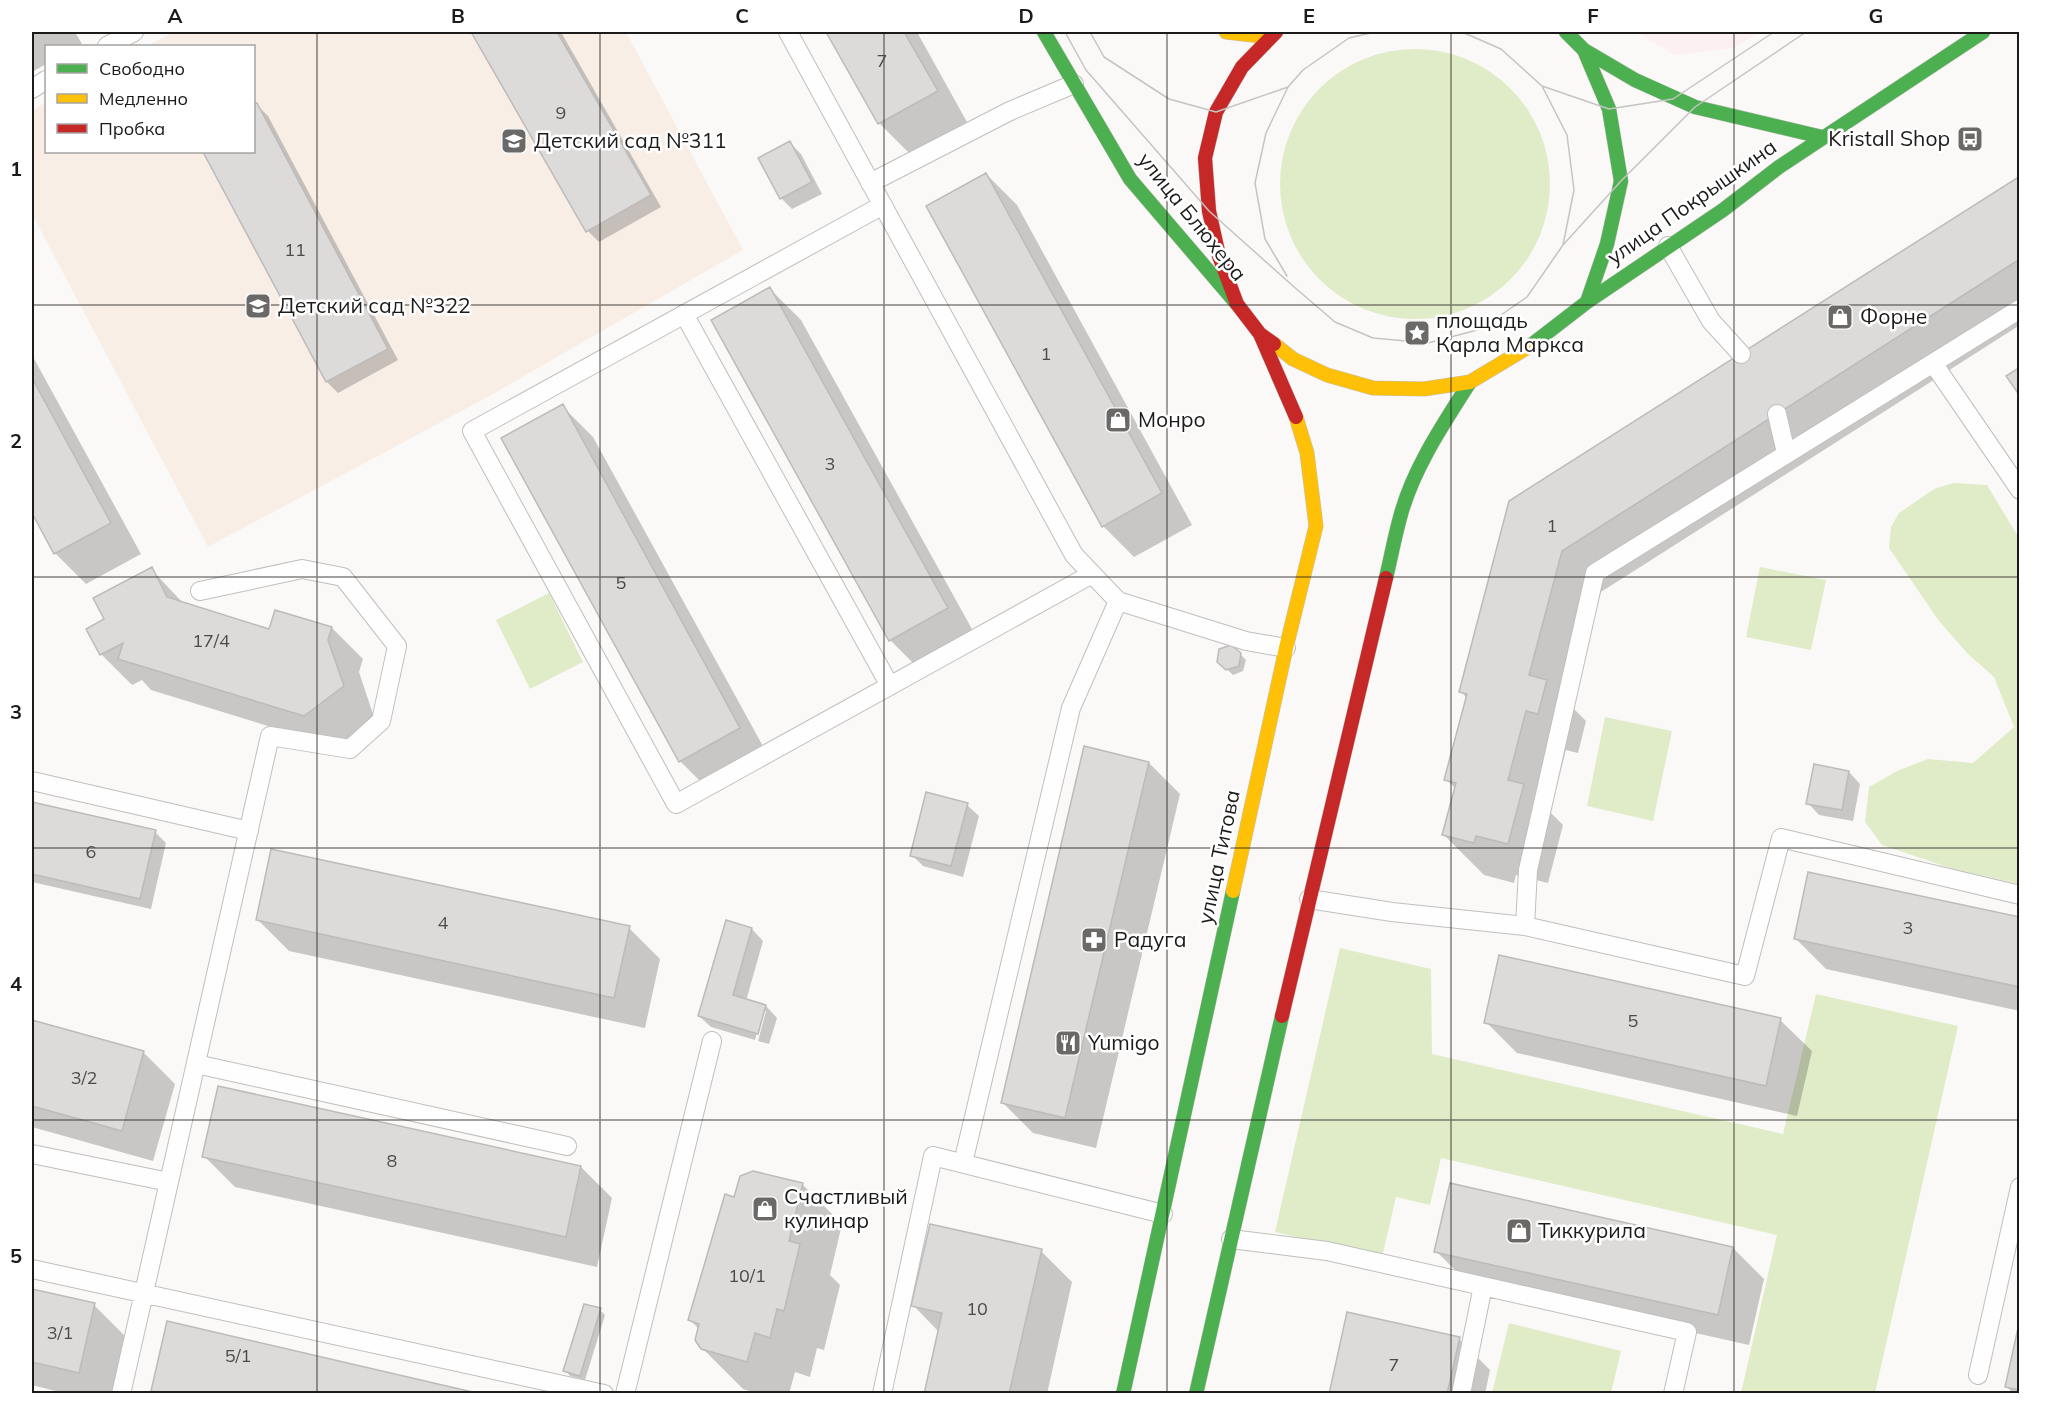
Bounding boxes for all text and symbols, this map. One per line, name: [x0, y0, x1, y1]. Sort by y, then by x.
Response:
text: A: [168, 3, 183, 28]
text: B: [451, 3, 465, 28]
text: C: [735, 3, 749, 28]
text: D: [1018, 3, 1034, 28]
text: E: [1303, 3, 1315, 28]
text: F: [1587, 3, 1599, 28]
text: G: [1869, 3, 1883, 28]
legend: [45, 45, 255, 153]
house number: 7: [877, 49, 887, 72]
text: Свободно: [99, 57, 185, 80]
text: Медленно: [99, 87, 188, 110]
house number: 9: [556, 101, 566, 124]
text: Пробка: [99, 117, 165, 140]
bus stop icon: Kristall Shop: [1955, 124, 1985, 154]
place label: Kristall Shop: [1828, 125, 1950, 151]
school or university icon: Детский сад №311: [499, 126, 529, 156]
place label: Детский сад №311: [534, 127, 727, 153]
street label: улица Покрышкина: [1602, 133, 1781, 269]
street label: улица Блюхера: [1133, 147, 1253, 286]
text: 1: [10, 156, 22, 181]
house number: 11: [284, 238, 306, 261]
school or university icon: Детский сад №322: [243, 291, 273, 321]
place label: Детский сад №322: [278, 292, 471, 318]
shop icon: Форне: [1825, 302, 1855, 332]
place label: Форне: [1860, 303, 1927, 329]
place label: площадь Карла Маркса: [1436, 307, 1584, 357]
place icon: площадь Карла Маркса: [1402, 318, 1432, 348]
house number: 1: [1041, 342, 1051, 365]
shop icon: Монро: [1103, 405, 1133, 435]
place label: Монро: [1138, 406, 1206, 432]
text: 2: [10, 428, 22, 453]
house number: 3: [825, 452, 835, 475]
house number: 1: [1547, 514, 1557, 537]
house number: 5: [616, 571, 627, 594]
house number: 17/4: [192, 629, 230, 652]
text: 3: [10, 699, 22, 724]
street label: улица Титова: [1191, 787, 1245, 926]
house number: 6: [86, 840, 96, 863]
house number: 4: [438, 911, 449, 934]
house number: 3: [1903, 916, 1913, 939]
pharmacy icon: Радуга: [1079, 925, 1109, 955]
place label: Радуга: [1114, 926, 1187, 952]
text: 4: [10, 971, 22, 996]
house number: 5: [1628, 1009, 1639, 1032]
restaurant icon: Yumigo: [1053, 1028, 1083, 1058]
place label: Yumigo: [1087, 1029, 1159, 1055]
house number: 3/2: [71, 1066, 97, 1089]
house number: 8: [387, 1149, 397, 1172]
place label: Счастливый кулинар: [784, 1183, 908, 1233]
shop icon: Счастливый кулинар: [750, 1194, 780, 1224]
shop icon: Тиккурила: [1504, 1216, 1534, 1246]
place label: Тиккурила: [1538, 1217, 1646, 1243]
text: 5: [10, 1243, 22, 1268]
house number: 10/1: [728, 1264, 766, 1287]
house number: 10: [966, 1297, 988, 1320]
house number: 3/1: [47, 1321, 73, 1344]
house number: 5/1: [225, 1344, 251, 1367]
house number: 7: [1389, 1353, 1399, 1376]

